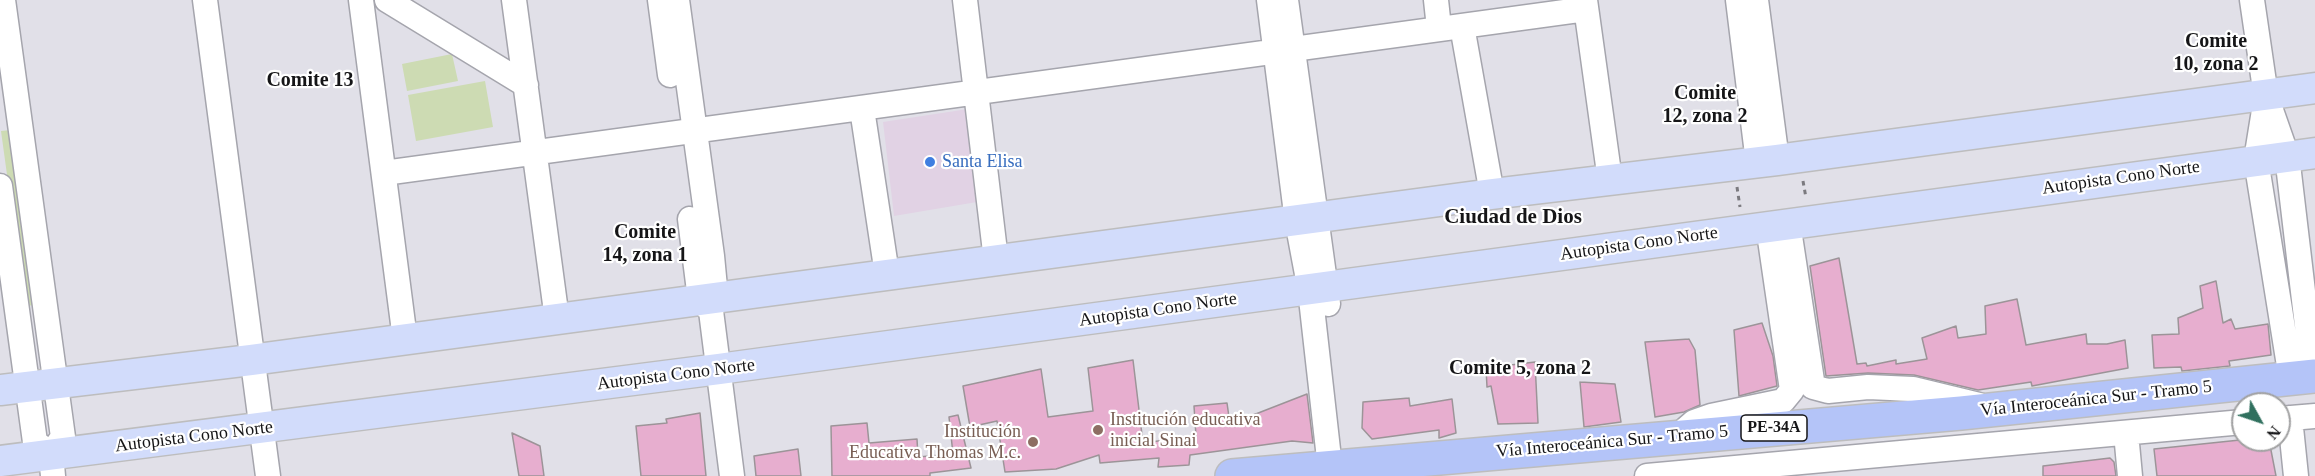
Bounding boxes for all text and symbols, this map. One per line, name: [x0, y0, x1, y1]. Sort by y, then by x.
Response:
district label: Comite 10, zona 2: [2174, 30, 2258, 77]
district label: Comite 13: [266, 69, 354, 93]
district label: Comite 12, zona 2: [1663, 82, 1748, 129]
place label: Santa Elisa: [942, 151, 1022, 173]
marker: Santa Elisa: [923, 155, 937, 169]
street label: Autopista Cono Norte: [2041, 156, 2201, 200]
district label: Ciudad de Dios: [1444, 205, 1582, 231]
district label: Comite 14, zona 1: [602, 221, 688, 268]
street label: Autopista Cono Norte: [1559, 222, 1719, 266]
street label: Autopista Cono Norte: [1078, 288, 1238, 332]
street label: Autopista Cono Norte: [596, 355, 756, 395]
district label: Comite 5, zona 2: [1449, 357, 1591, 381]
street label: Vía Interoceánica Sur - Tramo 5: [1979, 376, 2213, 422]
north arrow: [2231, 392, 2291, 452]
place label: Institución educativa inicial Sinai: [1110, 409, 1260, 452]
road number: PE-34A: [1741, 415, 1807, 441]
street label: Autopista Cono Norte: [114, 417, 274, 457]
place label: Institución Educativa Thomas M.c.: [849, 421, 1021, 464]
street label: Vía Interoceánica Sur - Tramo 5: [1495, 421, 1729, 463]
marker: Institución educativa inicial Sinai: [1091, 423, 1105, 437]
text: N: [2263, 423, 2284, 442]
marker: Institución Educativa Thomas M.c.: [1026, 435, 1040, 449]

